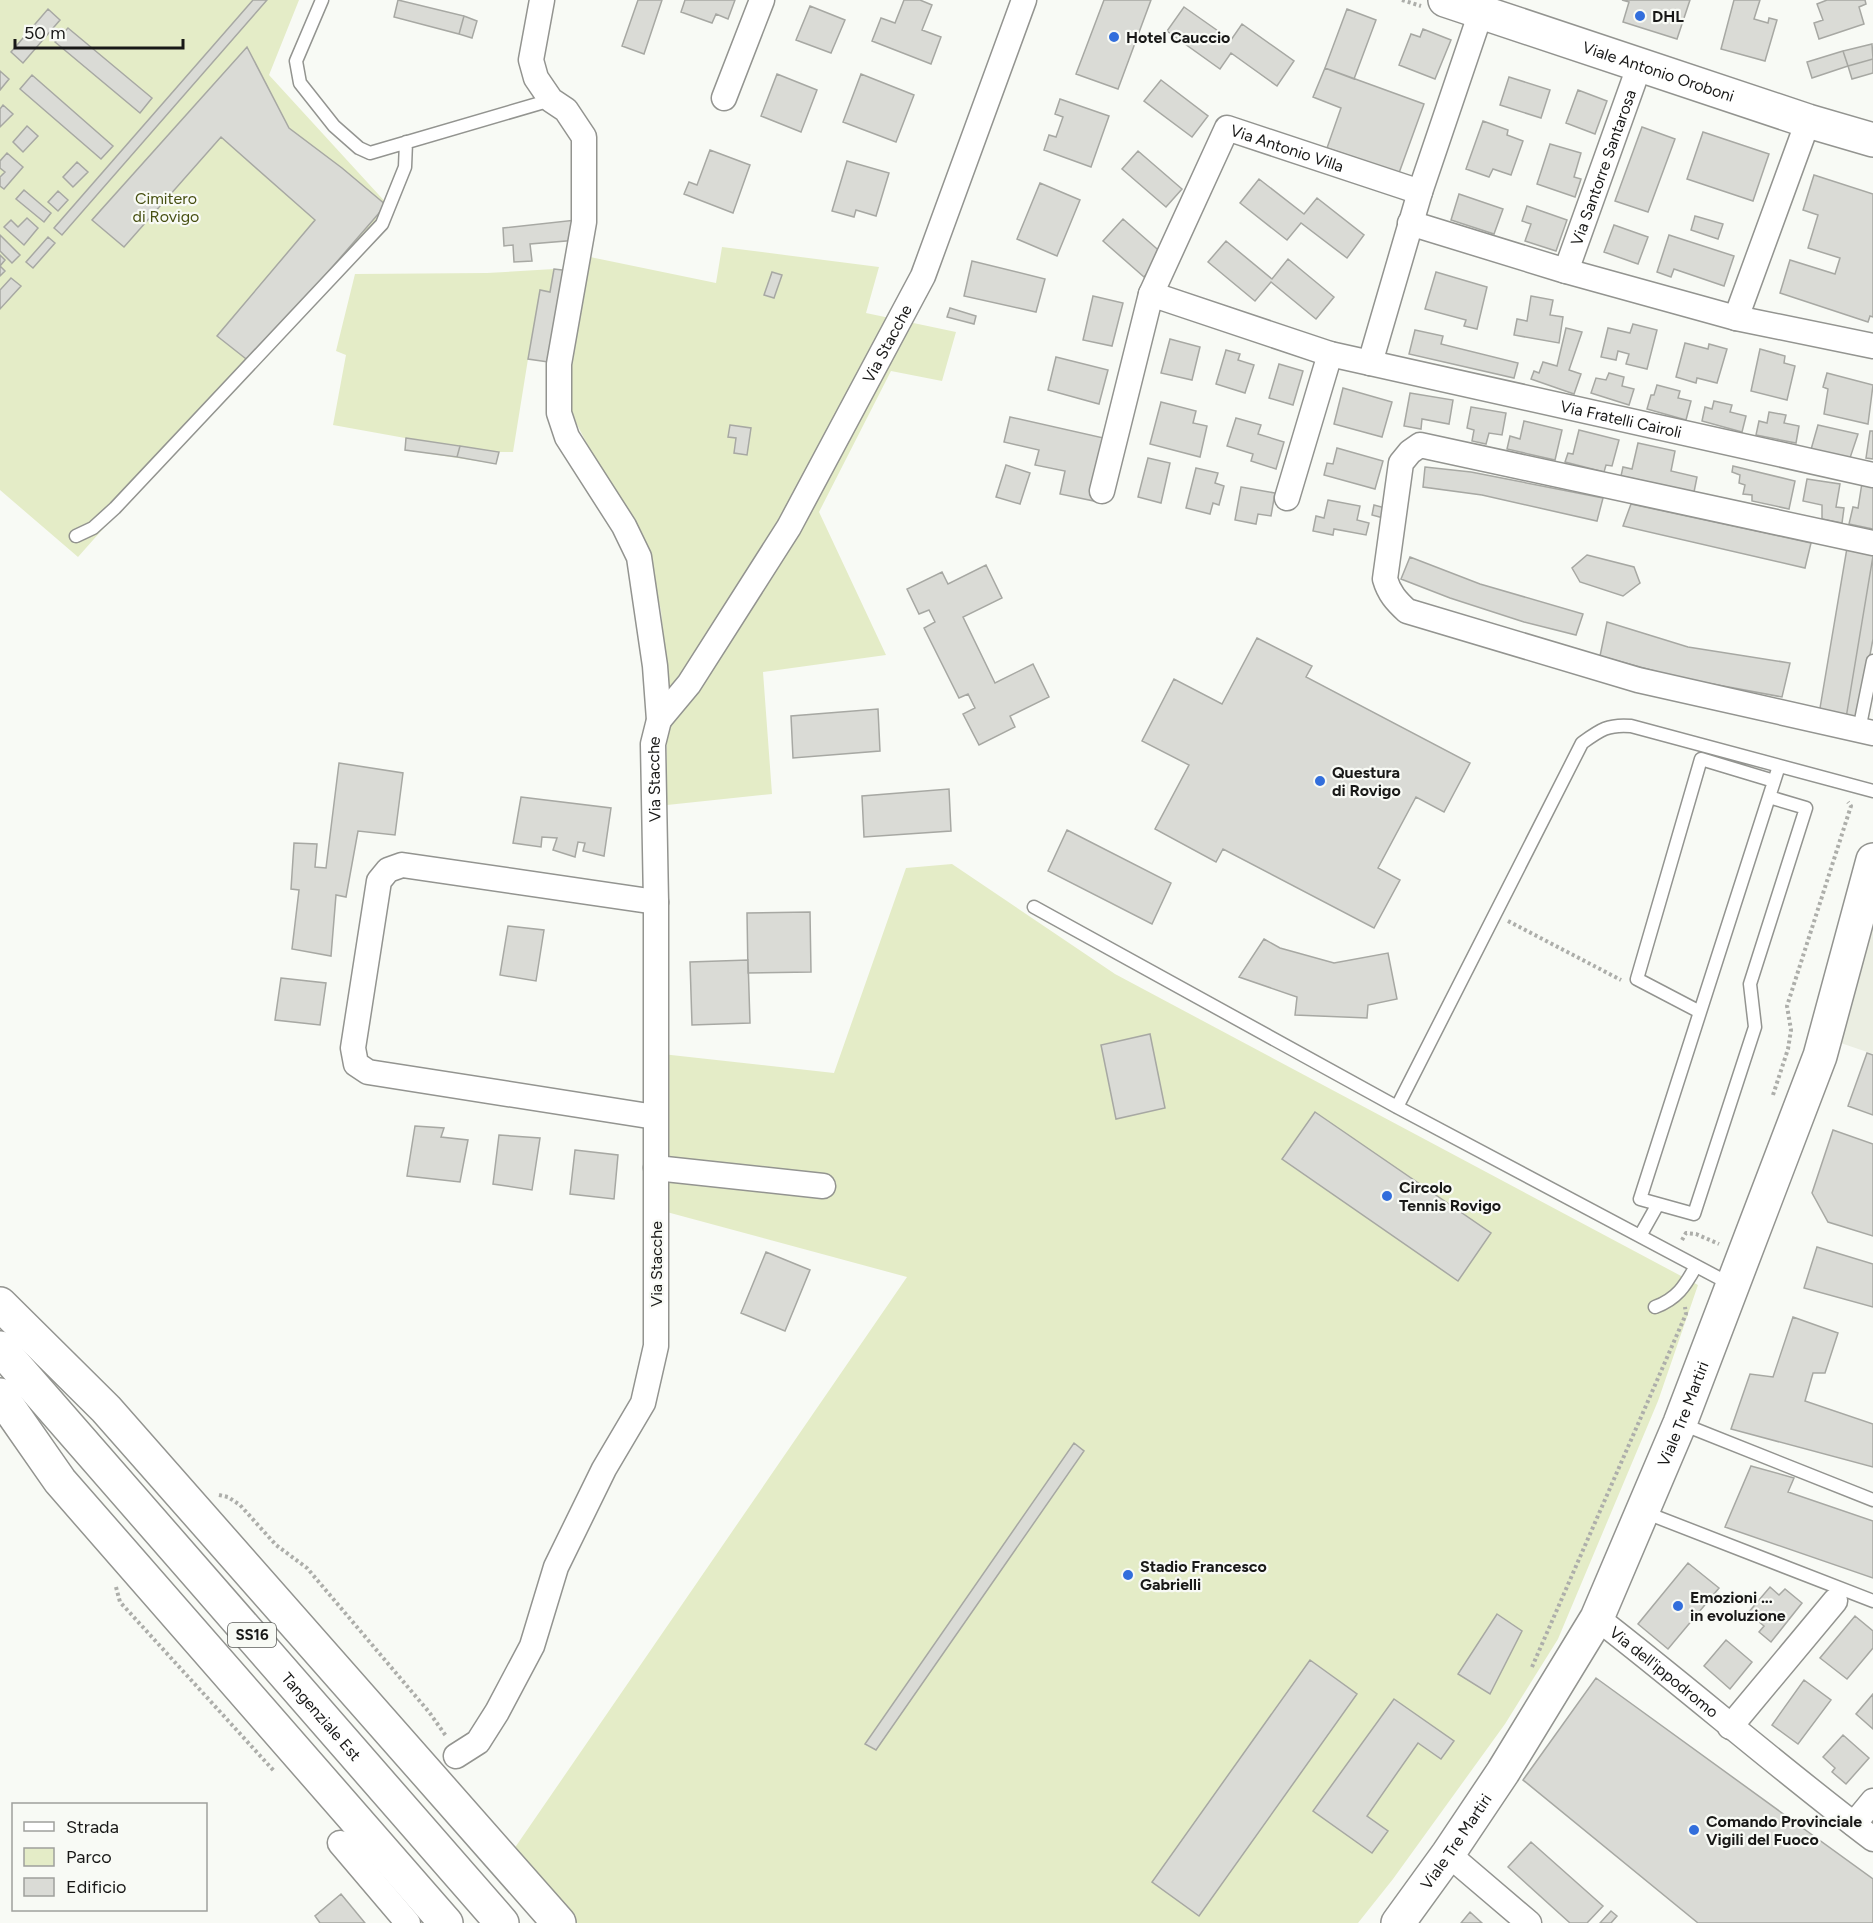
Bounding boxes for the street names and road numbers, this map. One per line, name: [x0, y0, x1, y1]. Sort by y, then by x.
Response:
street label: Viale Antonio Oroboni: [1580, 38, 1737, 106]
street label: Via Santorre Santarosa: [1567, 87, 1640, 248]
street label: Via Antonio Villa: [1228, 121, 1346, 176]
street label: Via Stacche: [859, 301, 916, 386]
street label: Via Fratelli Cairoli: [1558, 397, 1684, 442]
street label: Via Stacche: [644, 734, 665, 822]
street label: Via Stacche: [647, 1221, 666, 1307]
street label: Viale Tre Martiri: [1654, 1359, 1713, 1469]
road number: SS16: [228, 1623, 276, 1647]
street label: Via dell'ippodromo: [1606, 1623, 1722, 1722]
street label: Tangenziale Est: [278, 1669, 365, 1765]
street label: Viale Tre Martiri: [1417, 1790, 1496, 1893]

